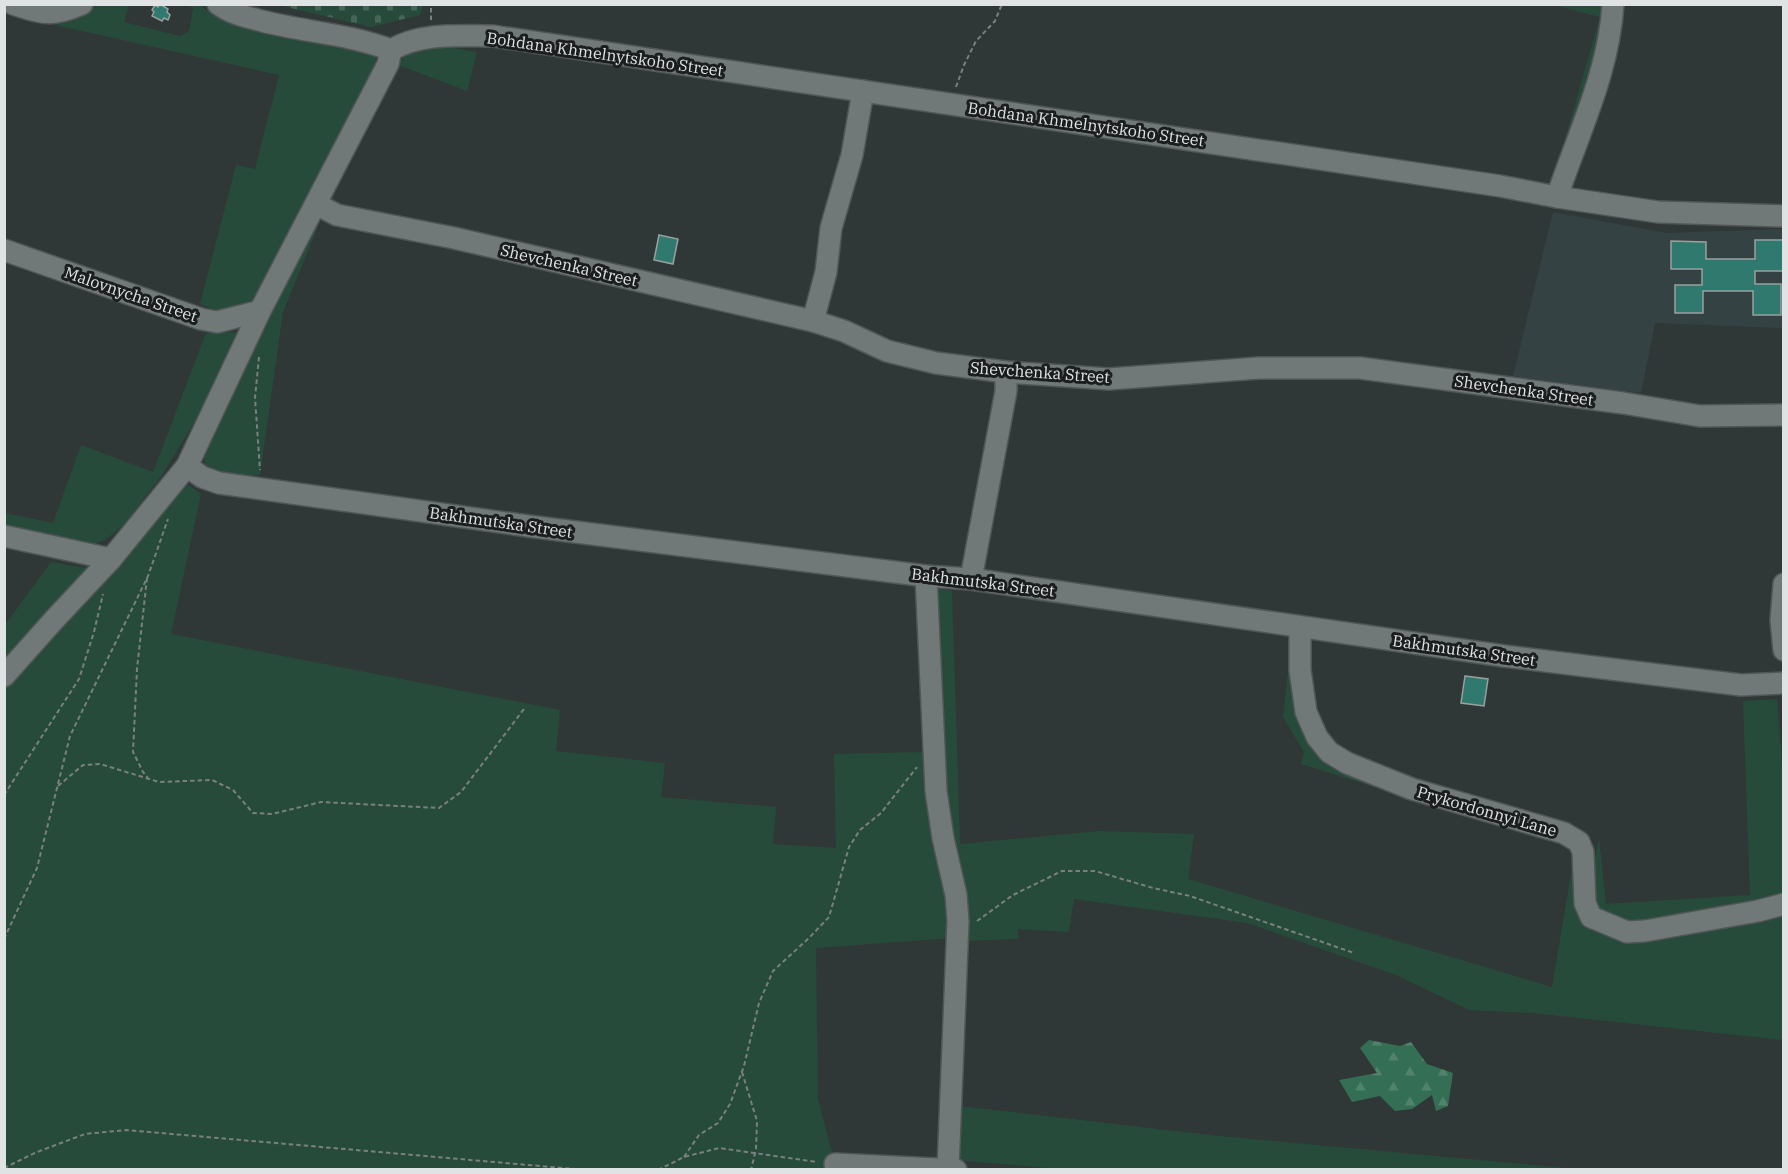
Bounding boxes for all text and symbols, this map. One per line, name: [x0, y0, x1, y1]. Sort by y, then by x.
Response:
street label: Bohdana Khmelnytskoho Street: [485, 27, 725, 81]
street label: Bohdana Khmelnytskoho Street: [966, 97, 1206, 151]
street label: Shevchenka Street: [498, 239, 640, 291]
street label: Malovnycha Street: [62, 262, 200, 326]
street label: Shevchenka Street: [969, 357, 1111, 387]
street label: Shevchenka Street: [1453, 370, 1595, 410]
street label: Bakhmutska Street: [428, 502, 574, 542]
street label: Bakhmutska Street: [910, 563, 1056, 601]
street label: Bakhmutska Street: [1391, 630, 1537, 670]
street label: Prykordonnyi Lane: [1415, 781, 1559, 841]

